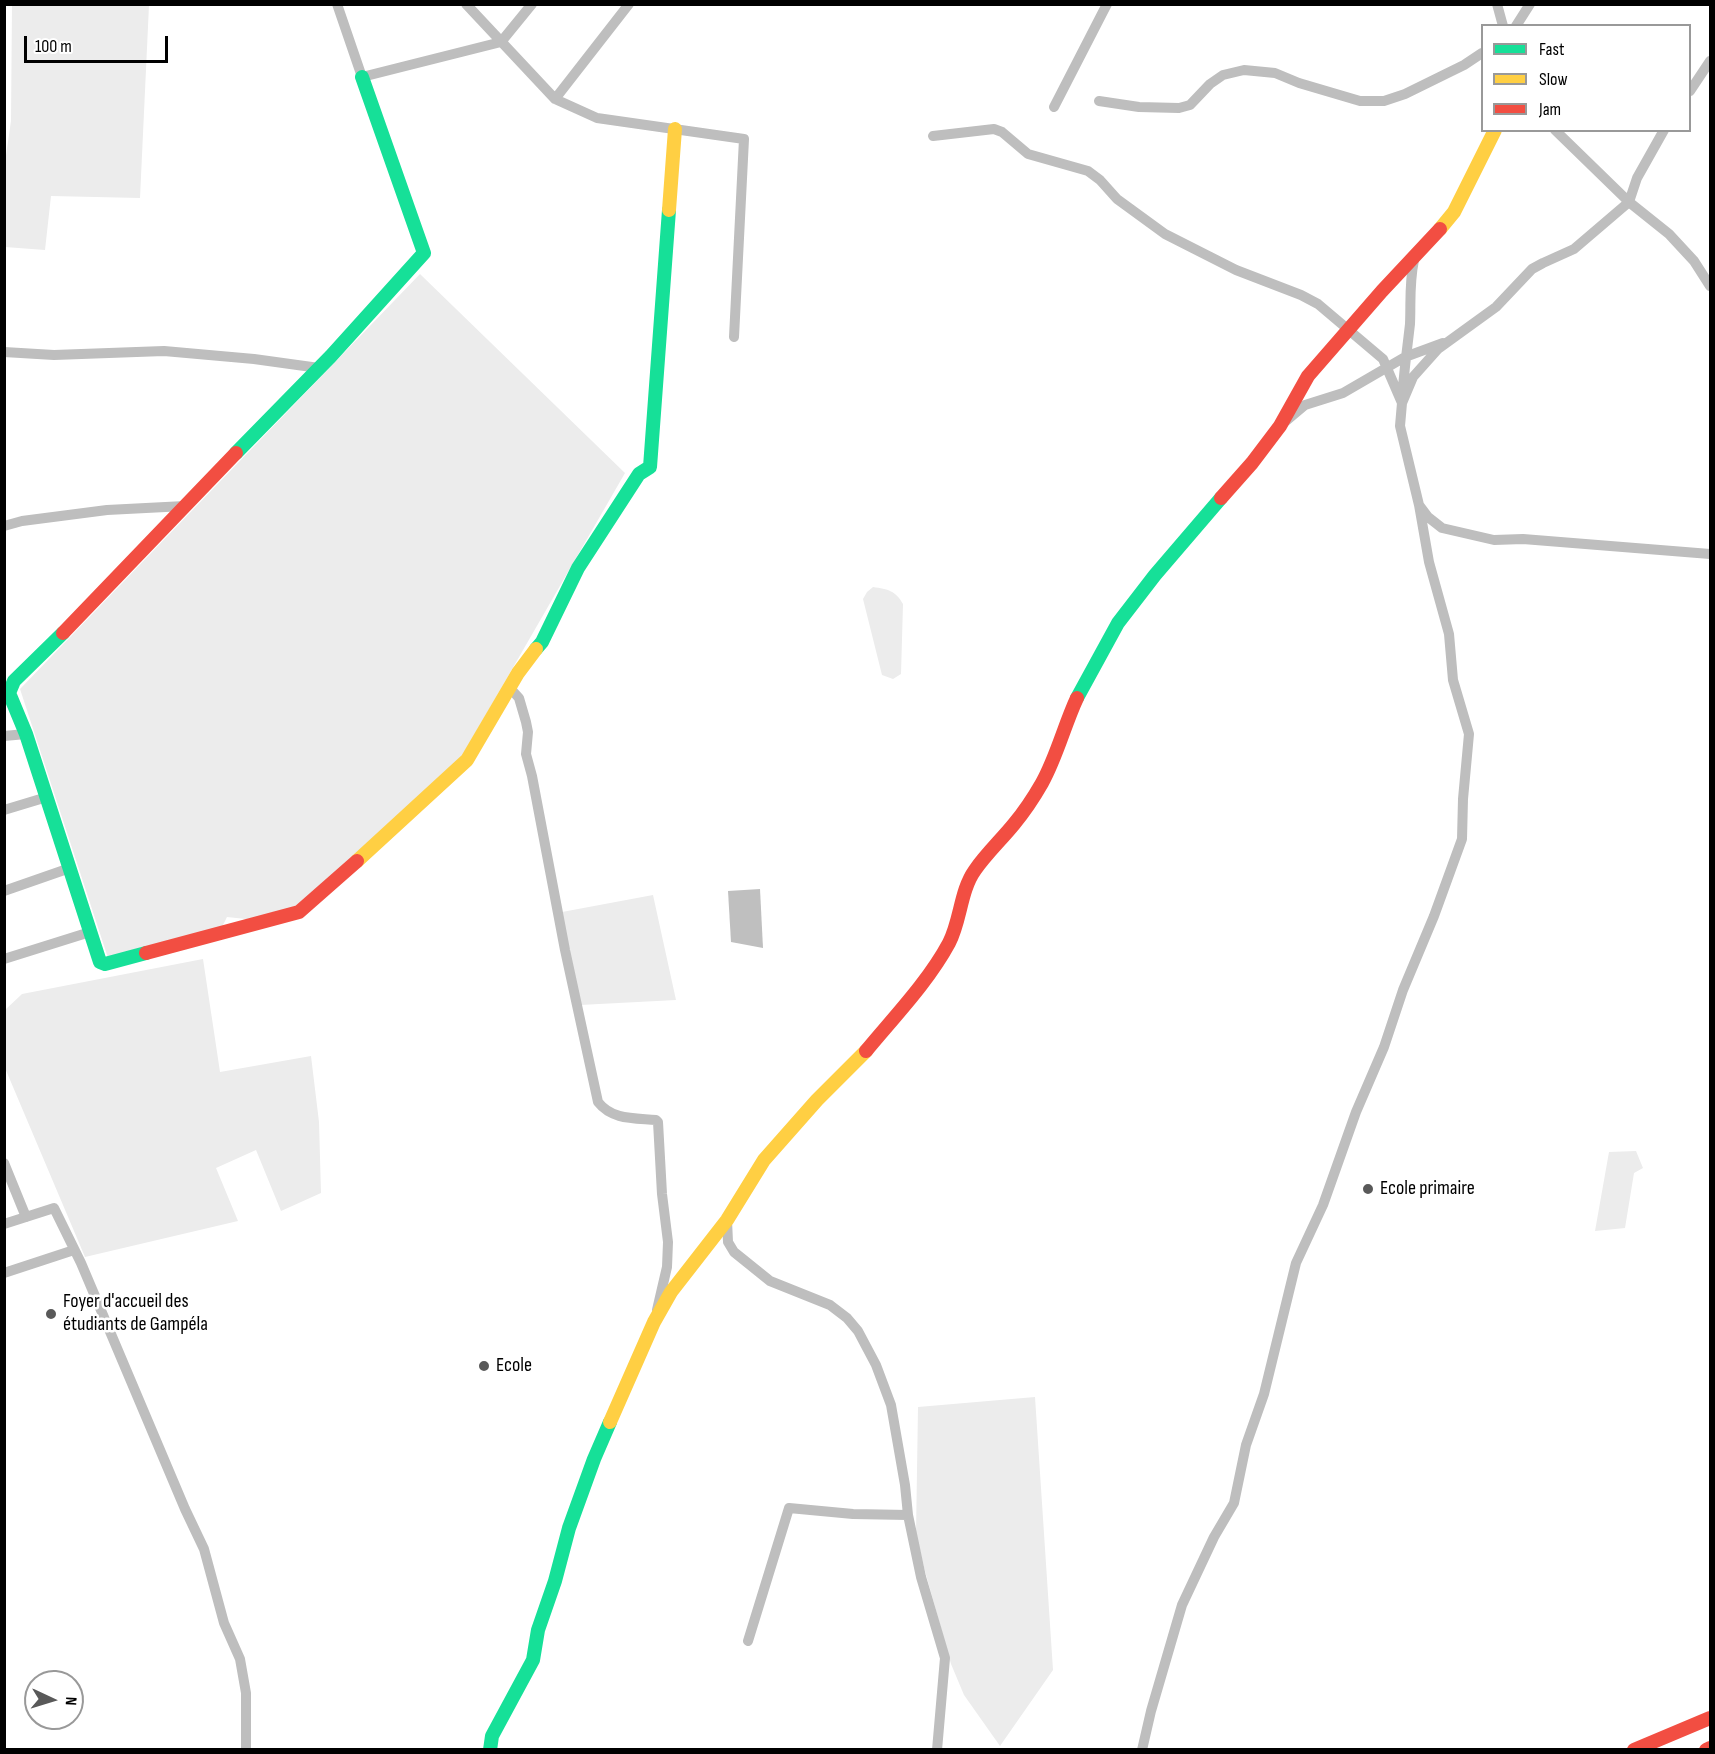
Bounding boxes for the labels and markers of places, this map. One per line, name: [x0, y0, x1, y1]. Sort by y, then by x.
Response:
place label: Ecole primaire: [1380, 1177, 1475, 1201]
marker: Ecole primaire: [1361, 1182, 1375, 1196]
place label: Foyer d'accueil des étudiants de Gampéla: [63, 1290, 208, 1337]
marker: Foyer d'accueil des étudiants de Gampéla: [44, 1307, 58, 1321]
place label: Ecole: [496, 1354, 532, 1378]
marker: Ecole: [477, 1359, 491, 1373]

